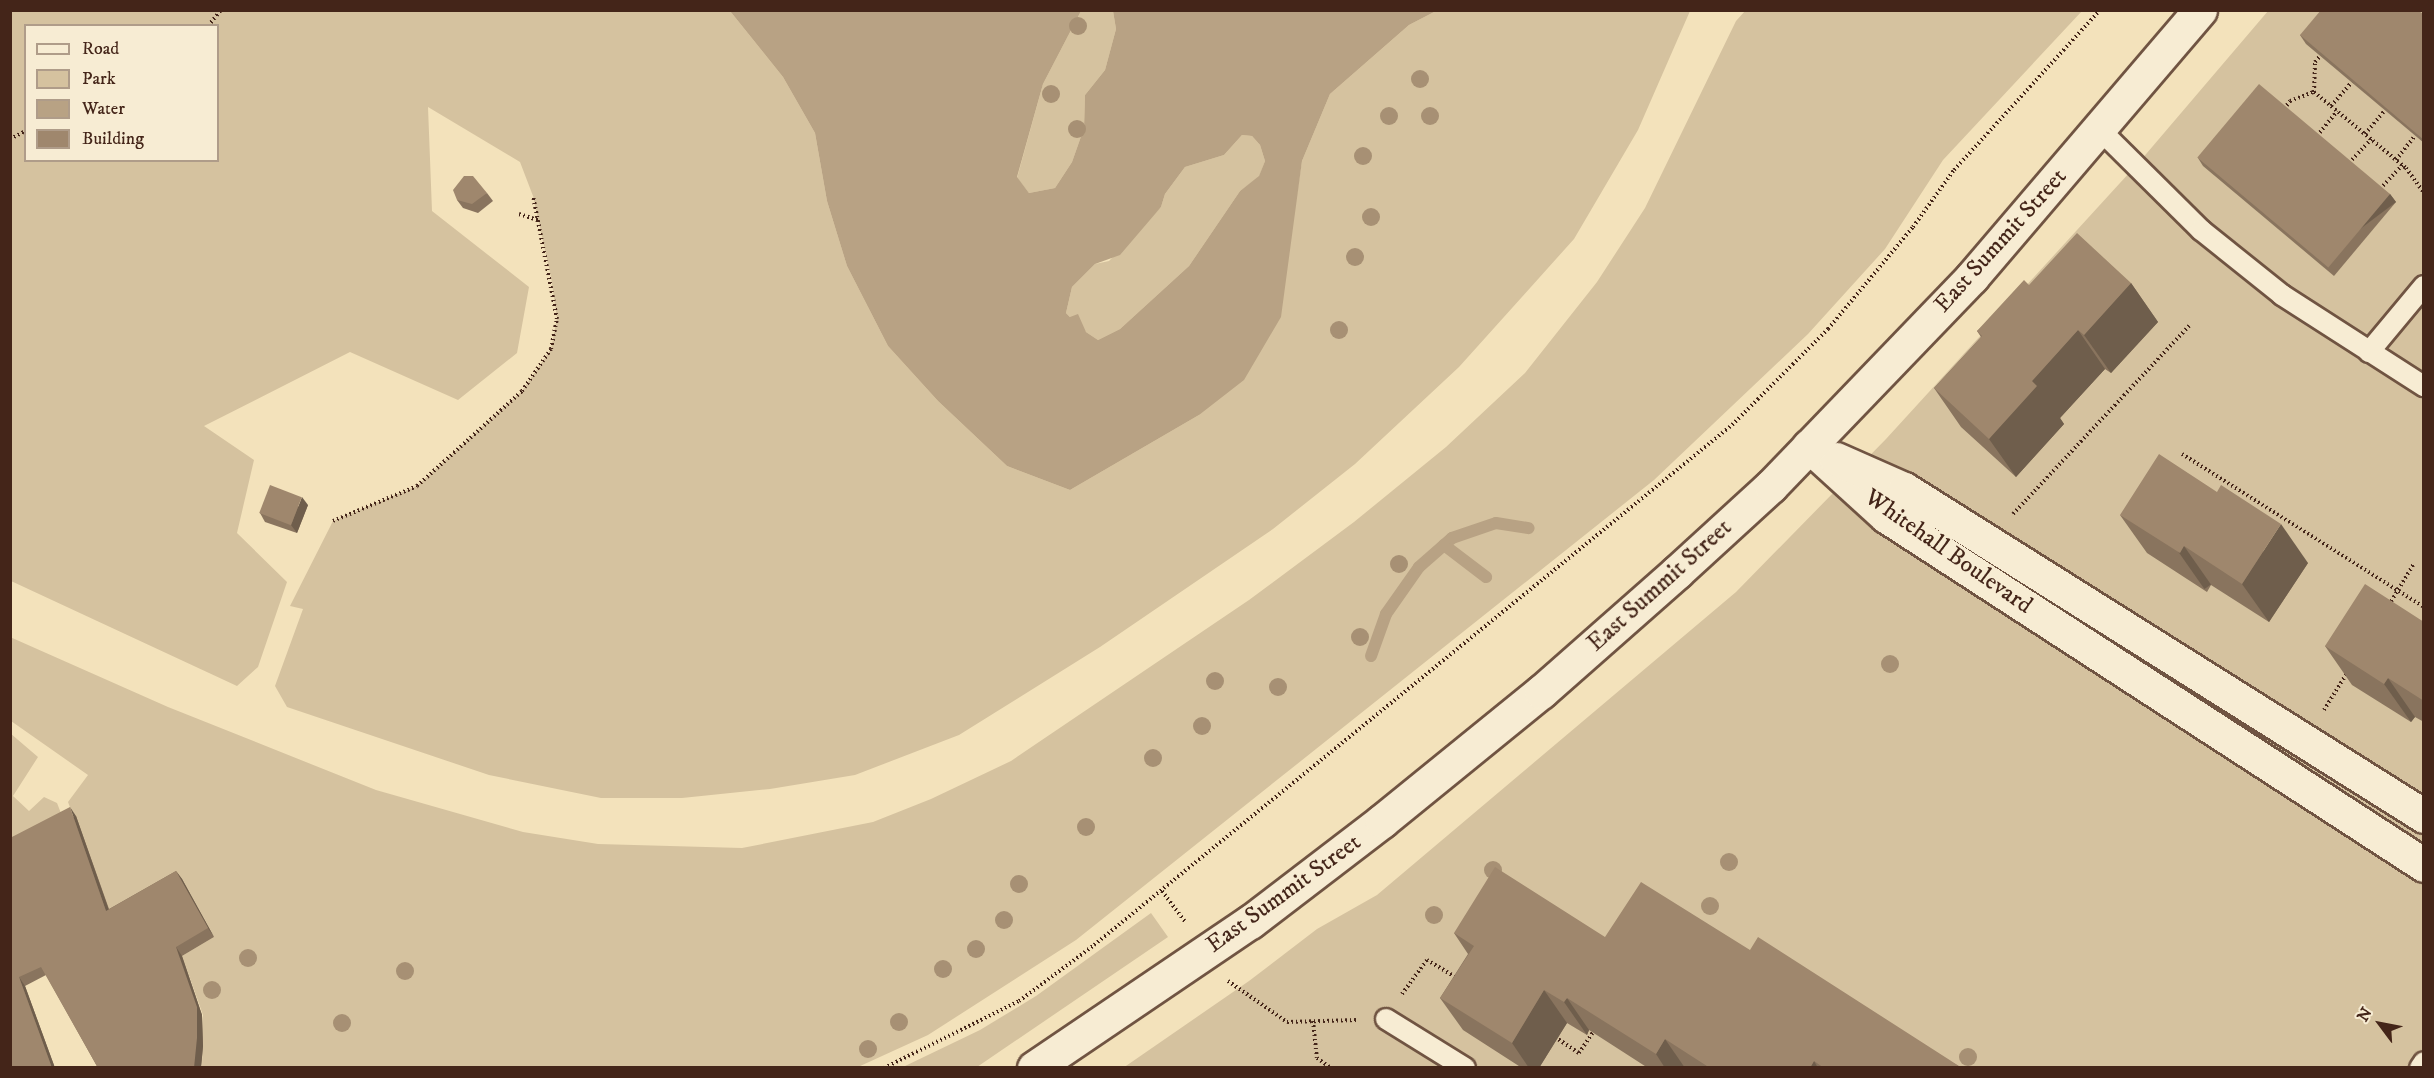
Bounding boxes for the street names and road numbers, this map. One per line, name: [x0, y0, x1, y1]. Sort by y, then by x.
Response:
street label: East Summit Street: [1929, 163, 2073, 319]
street label: Whitehall Boulevard: [1858, 483, 2038, 621]
street label: East Summit Street: [1582, 514, 1738, 658]
street label: East Summit Street: [1201, 828, 1367, 960]

